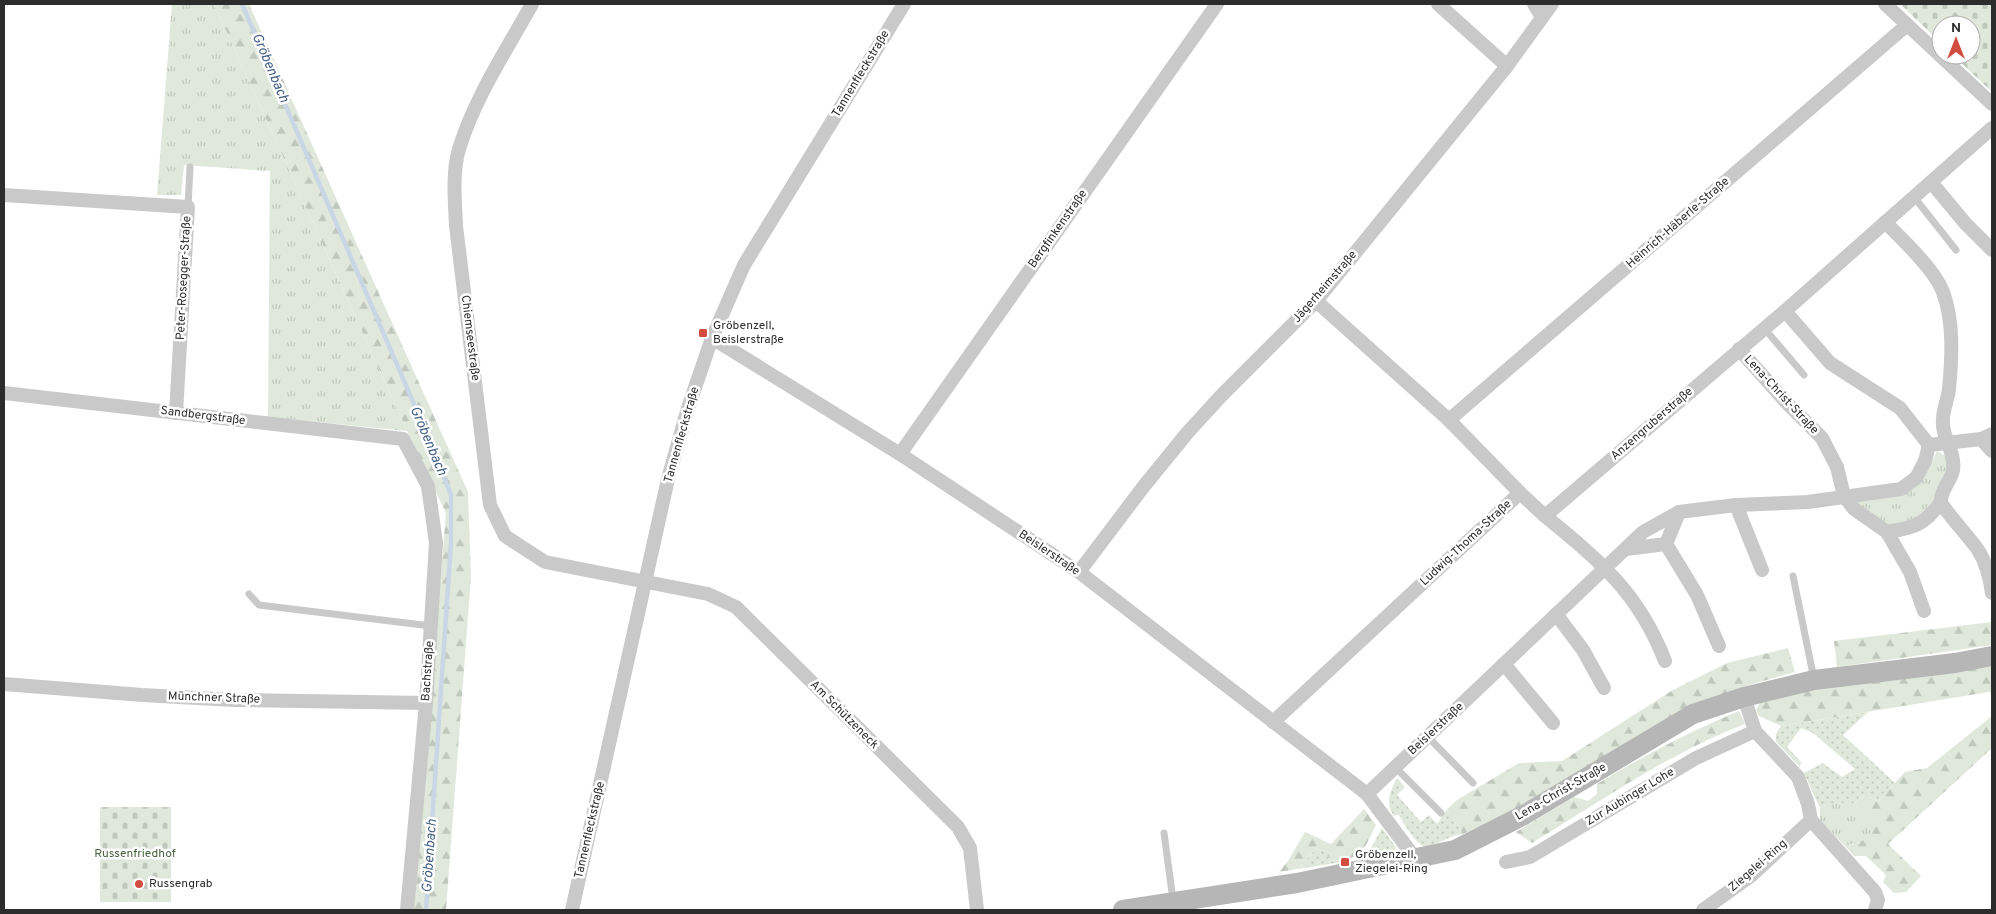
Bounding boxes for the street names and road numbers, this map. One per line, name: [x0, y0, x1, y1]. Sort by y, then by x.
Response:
street label: Tannenfleckstraße: [829, 27, 893, 121]
street label: Heinrich-Häberle-Straße: [1623, 174, 1733, 272]
street label: Bergfinkenstraße: [1025, 187, 1091, 271]
street label: Peter-Rosegger-Straße: [173, 215, 195, 341]
street label: Jägerheimstraße: [1289, 248, 1361, 326]
street label: Chiemseestraße: [457, 294, 483, 382]
street label: Lena-Christ-Straße: [1740, 352, 1822, 438]
street label: Anzengruberstraße: [1608, 384, 1696, 464]
street label: Tannenfleckstraße: [661, 385, 703, 485]
street label: Sandbergstraße: [160, 403, 246, 429]
street label: Ludwig-Thoma-Straße: [1417, 496, 1515, 590]
street label: Beislerstraße: [1015, 527, 1083, 579]
street label: Bachstraße: [418, 640, 438, 702]
street label: Am Schützeneck: [806, 677, 882, 753]
street label: Münchner Straße: [168, 688, 260, 708]
street label: Beislerstraße: [1405, 699, 1467, 759]
street label: Lena-Christ-Straße: [1513, 759, 1609, 825]
street label: Zur Aubinger Lohe: [1583, 764, 1677, 830]
street label: Tannenfleckstraße: [571, 780, 609, 880]
street label: Ziegelei-Ring: [1725, 836, 1791, 896]

